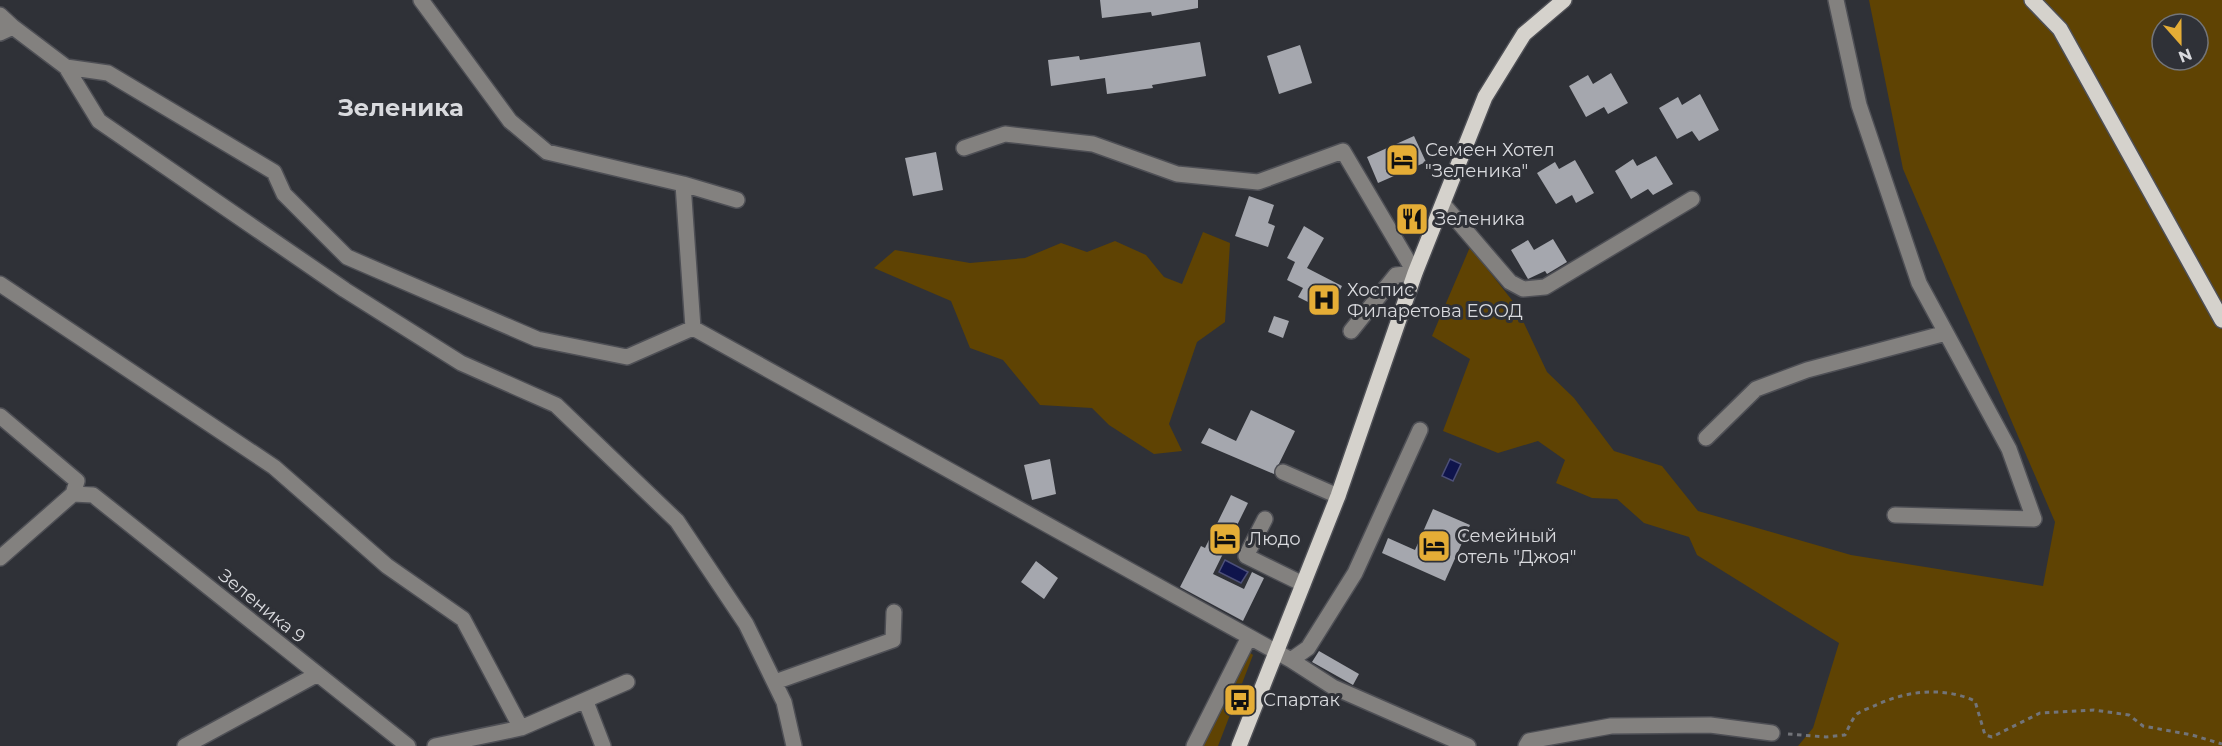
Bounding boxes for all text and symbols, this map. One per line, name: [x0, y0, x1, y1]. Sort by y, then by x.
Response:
north arrow: [2150, 12, 2210, 72]
text: N: [2176, 44, 2195, 67]
district label: Зеленика: [337, 93, 464, 122]
place label: Семеен Хотел "Зеленика": [1425, 139, 1555, 182]
hotel icon: Семеен Хотел "Зеленика": [1384, 142, 1420, 178]
restaurant icon: Зеленика: [1394, 201, 1430, 237]
place label: Зеленика: [1435, 208, 1525, 230]
place label: Хоспис Филаретова ЕООД: [1347, 279, 1523, 322]
hospital icon: Хоспис Филаретова ЕООД: [1306, 282, 1342, 318]
hotel icon: Людо: [1207, 521, 1243, 557]
place label: Семейный отель "Джоя": [1457, 525, 1577, 568]
place label: Людо: [1248, 528, 1301, 550]
hotel icon: Семейный отель "Джоя": [1416, 528, 1452, 564]
street label: Зеленика 9: [214, 564, 310, 648]
bus stop icon: Спартак: [1222, 682, 1258, 718]
place label: Спартак: [1263, 689, 1341, 711]

